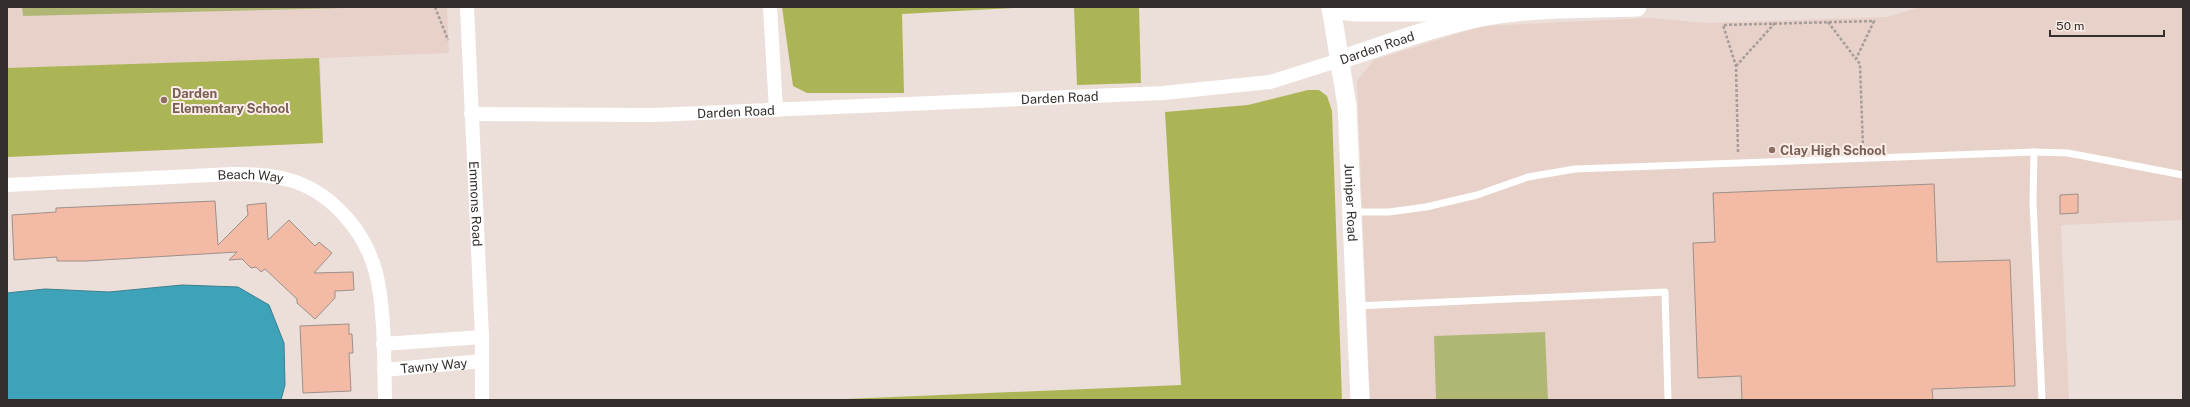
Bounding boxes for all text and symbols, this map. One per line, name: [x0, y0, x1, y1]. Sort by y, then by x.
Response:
scale bar: [2050, 12, 2164, 38]
text: 50 m: [2056, 19, 2084, 33]
street label: Darden Road: [1338, 28, 1416, 67]
place label: Darden Elementary School: [172, 86, 290, 116]
street label: Darden Road: [1020, 88, 1099, 107]
marker: Darden Elementary School: [159, 95, 169, 105]
street label: Darden Road: [697, 102, 775, 121]
place label: Clay High School: [1780, 143, 1886, 158]
marker: Clay High School: [1767, 145, 1777, 155]
street label: Emmons Road: [467, 161, 485, 247]
street label: Juniper Road: [1342, 163, 1360, 242]
street label: Beach Way: [217, 166, 285, 186]
street label: Tawny Way: [400, 355, 468, 376]

